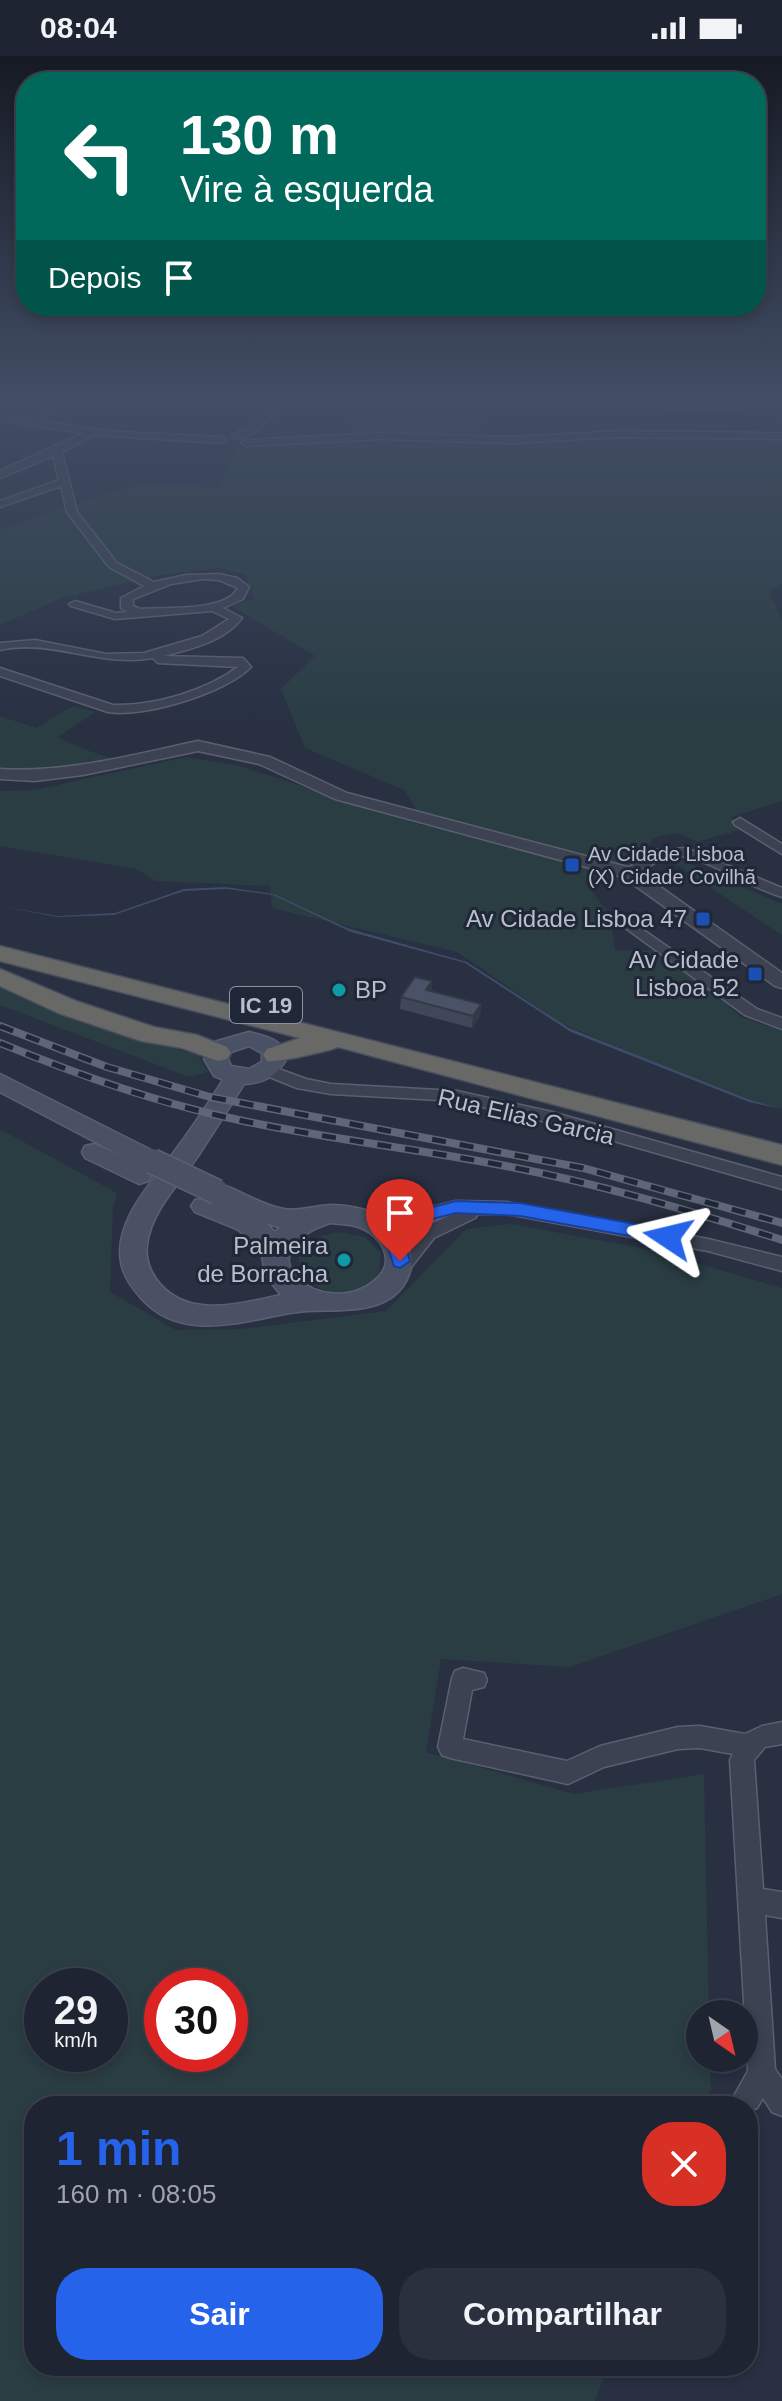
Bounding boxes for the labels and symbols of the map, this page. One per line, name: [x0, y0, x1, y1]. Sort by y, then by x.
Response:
place label: Av Cidade Lisboa (X) Cidade Covilhã: [588, 843, 757, 888]
marker: Av Cidade Lisboa (X) Cidade Covilhã: [563, 856, 581, 874]
place label: Av Cidade Lisboa 47: [466, 905, 687, 932]
marker: Av Cidade Lisboa 47: [694, 910, 712, 928]
place label: Av Cidade Lisboa 52: [629, 946, 739, 1001]
marker: Av Cidade Lisboa 52: [746, 965, 764, 983]
place label: BP: [355, 976, 387, 1003]
marker: BP: [330, 981, 348, 999]
road number: IC 19: [230, 987, 302, 1023]
street label: Rua Elias Garcia: [435, 1083, 618, 1150]
pin: [366, 1179, 434, 1261]
position arrow: [626, 1195, 710, 1279]
place label: Palmeira de Borracha: [197, 1232, 329, 1287]
marker: Palmeira de Borracha: [335, 1251, 353, 1269]
speed limit sign: 30: [144, 1968, 248, 2072]
north arrow: [686, 2000, 758, 2072]

